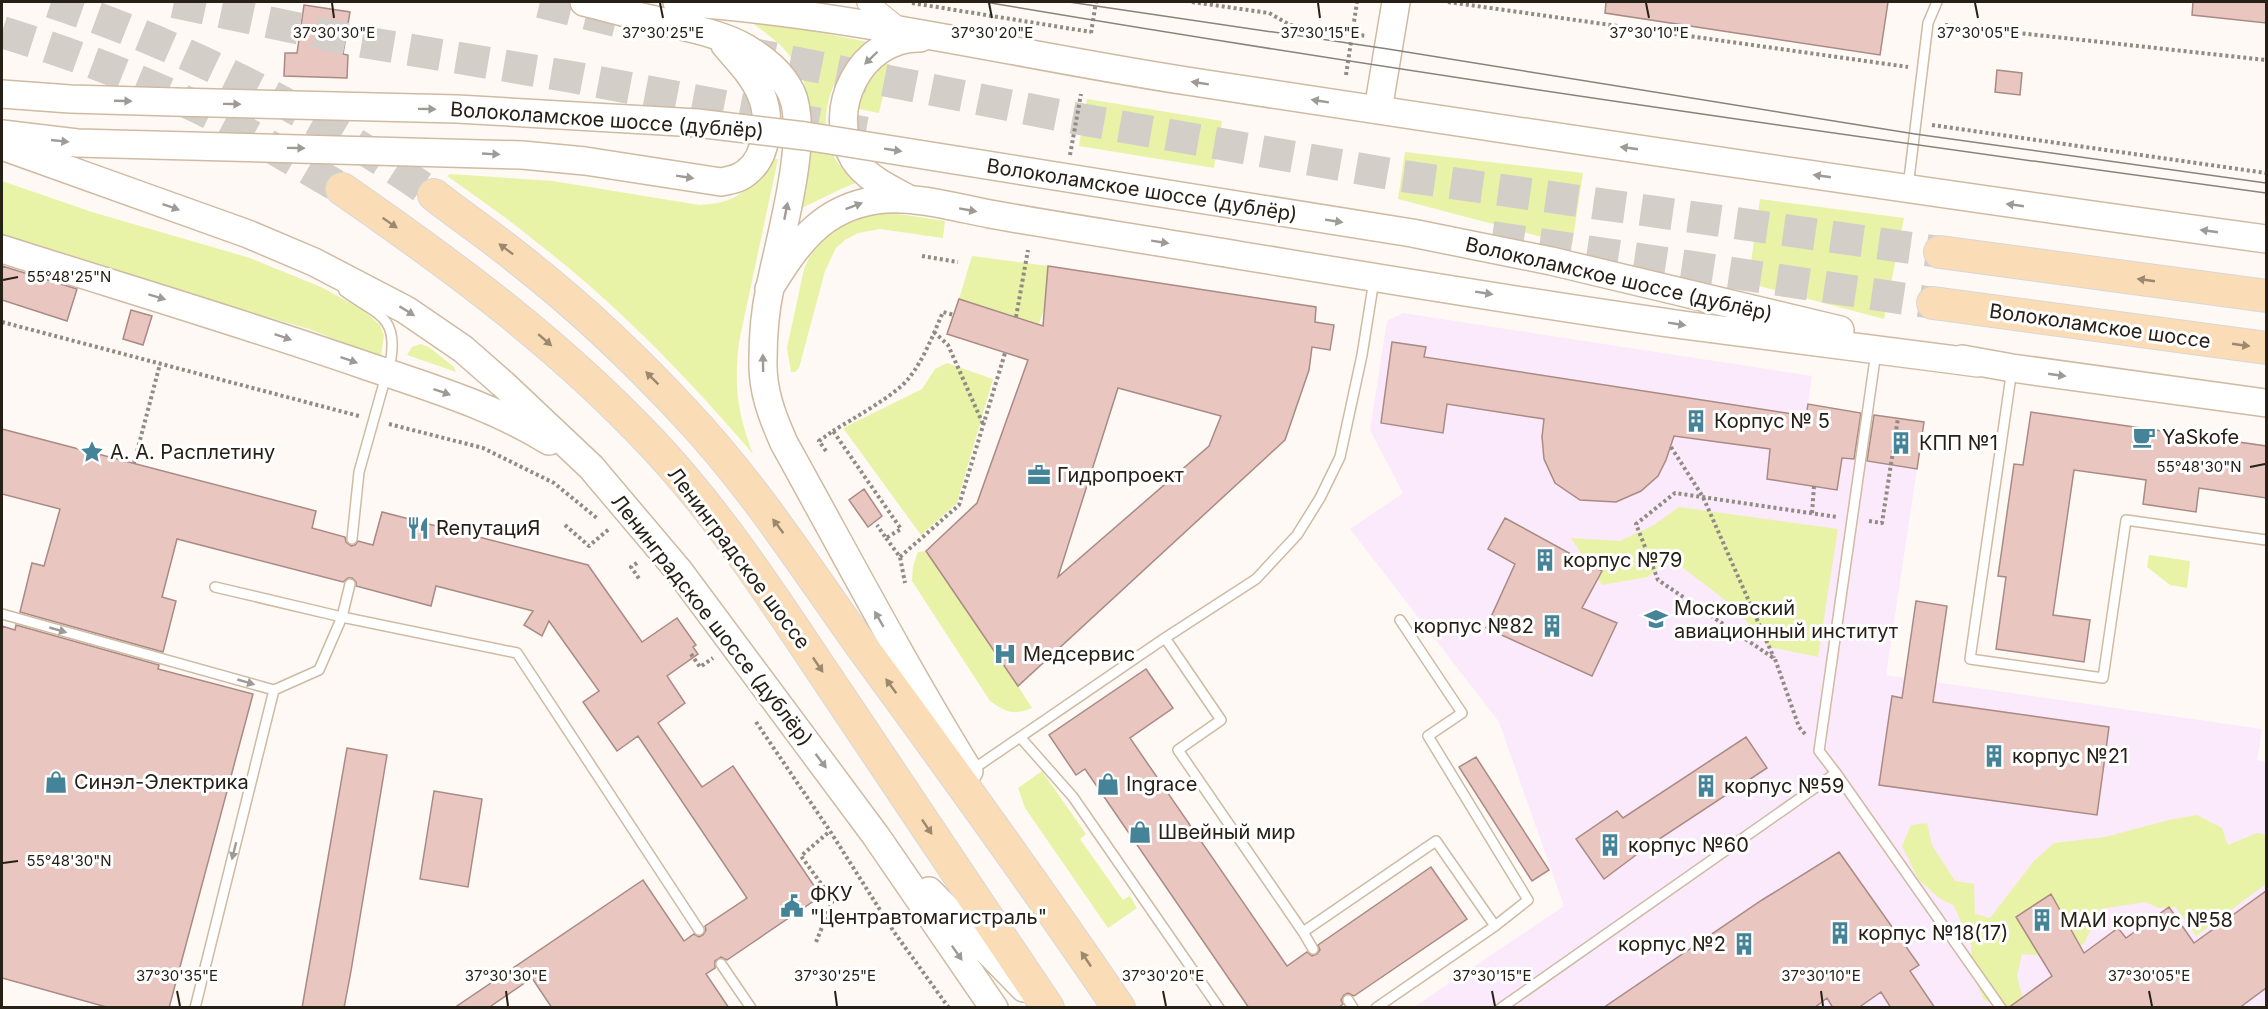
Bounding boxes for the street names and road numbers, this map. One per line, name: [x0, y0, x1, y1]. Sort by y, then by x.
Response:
street label: Волоколамское шоссе (дублёр): [449, 97, 765, 143]
street label: Волоколамское шоссе (дублёр): [985, 154, 1299, 226]
street label: Волоколамское шоссе (дублёр): [1463, 232, 1775, 326]
street label: Волоколамское шоссе: [1988, 299, 2212, 353]
street label: Ленинградское шоссе: [663, 462, 815, 654]
street label: Ленинградское шоссе (дублёр): [606, 490, 818, 750]

